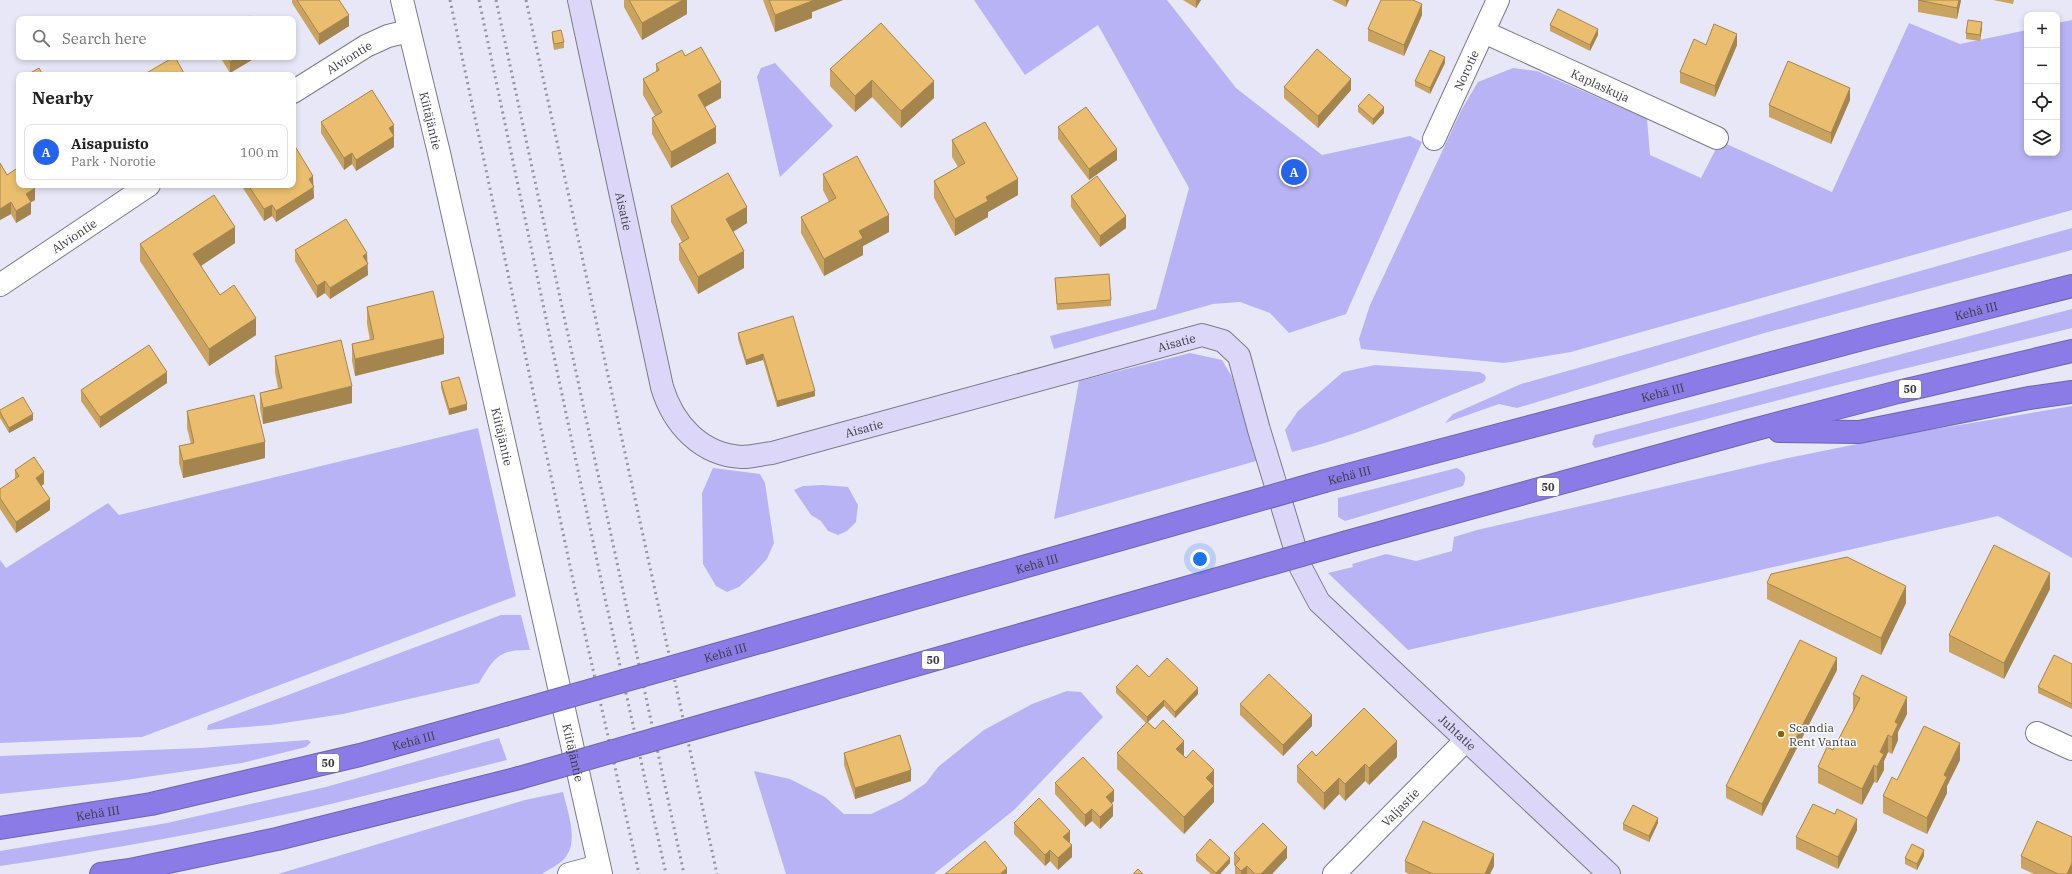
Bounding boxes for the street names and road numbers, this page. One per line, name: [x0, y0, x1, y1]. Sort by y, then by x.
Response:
street label: Alviontie: [323, 37, 374, 77]
street label: Norotie: [1450, 47, 1482, 92]
street label: Kaplaskuja: [1569, 65, 1633, 105]
street label: Kiitäjäntie: [417, 90, 445, 151]
street label: Aisatie: [613, 191, 636, 232]
street label: Alviontie: [49, 215, 99, 256]
street label: Kehä III: [1953, 298, 1999, 323]
street label: Aisatie: [1156, 330, 1197, 354]
street label: Kehä III: [1639, 379, 1686, 405]
road number: 50: [1899, 380, 1921, 398]
street label: Kiitäjäntie: [489, 406, 517, 467]
street label: Aisatie: [843, 415, 885, 440]
street label: Kehä III: [1326, 462, 1372, 487]
road number: 50: [1537, 478, 1559, 496]
street label: Kehä III: [1014, 550, 1060, 576]
street label: Kehä III: [702, 639, 748, 665]
road number: 50: [922, 651, 944, 669]
street label: Juhtatie: [1436, 711, 1480, 753]
street label: Kiitäjäntie: [560, 722, 588, 783]
street label: Kehä III: [390, 727, 437, 753]
road number: 50: [317, 754, 339, 772]
street label: Valjastie: [1378, 785, 1422, 829]
street label: Kehä III: [75, 802, 121, 823]

